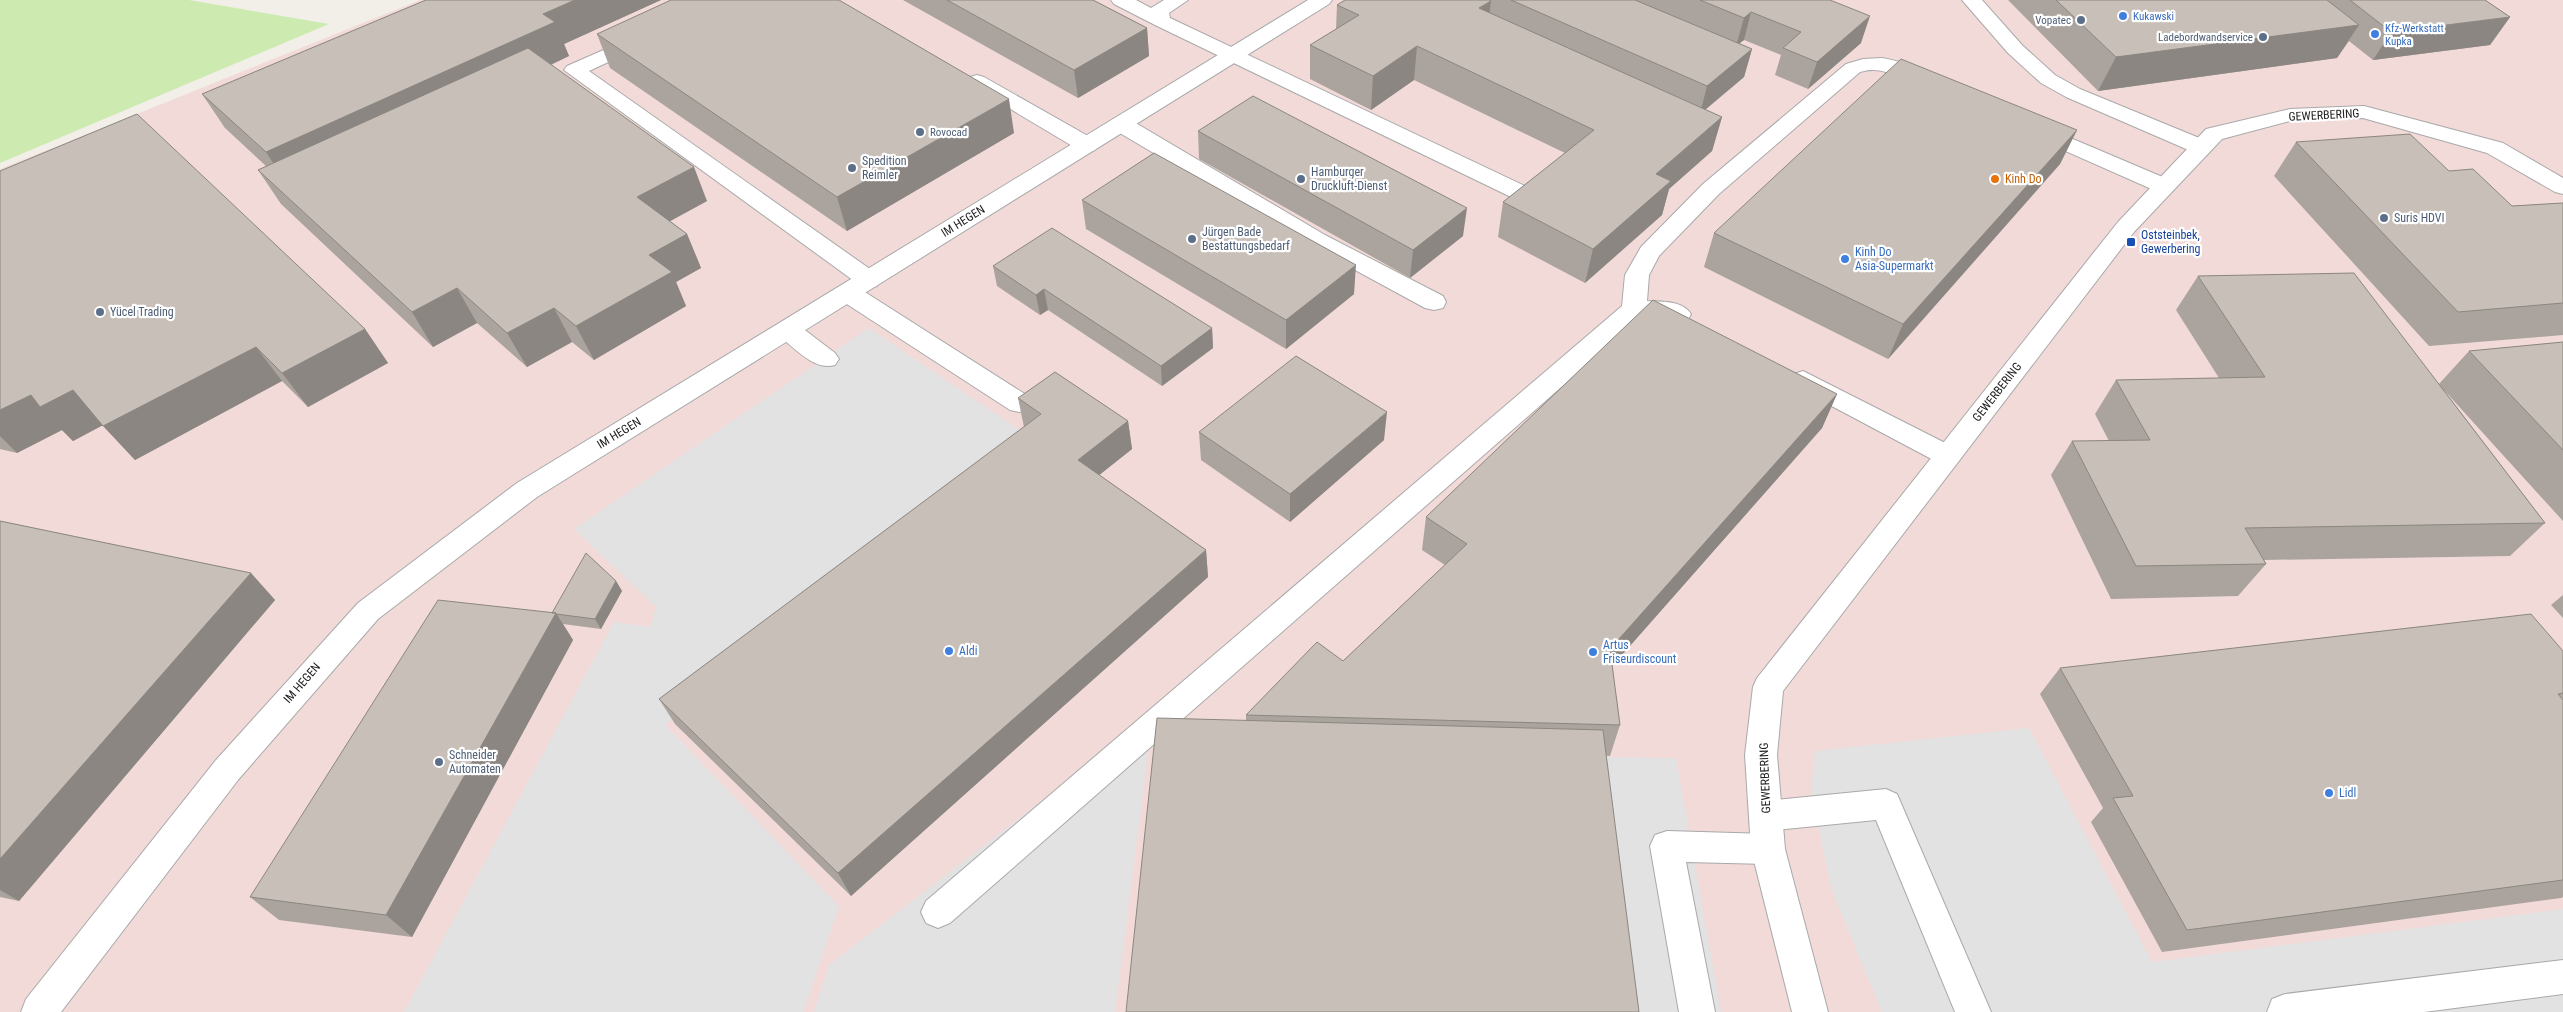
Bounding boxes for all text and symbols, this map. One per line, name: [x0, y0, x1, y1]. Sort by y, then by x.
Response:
marker: Kukawski: [2117, 10, 2129, 22]
place label: Kukawski: [2133, 10, 2174, 23]
place label: Vopatec: [2035, 14, 2071, 27]
marker: Vopatec: [2075, 14, 2087, 26]
place label: Kfz-Werkstatt Kupka: [2385, 22, 2444, 48]
marker: Kfz-Werkstatt Kupka: [2369, 28, 2381, 40]
place label: Ladebordwandservice: [2158, 31, 2253, 44]
marker: Ladebordwandservice: [2257, 31, 2269, 43]
street label: GEWERBERING: [2288, 106, 2360, 124]
marker: Rovocad: [914, 126, 926, 138]
place label: Rovocad: [930, 126, 967, 139]
place label: Spedition Reimler: [862, 154, 907, 182]
marker: Spedition Reimler: [846, 162, 858, 174]
place label: Hamburger Druckluft-Dienst: [1311, 165, 1388, 193]
place label: Kinh Do: [2005, 172, 2042, 186]
marker: Hamburger Druckluft-Dienst: [1295, 173, 1307, 185]
marker: Kinh Do: [1989, 173, 2001, 185]
street label: IM HEGEN: [939, 202, 987, 240]
place label: Suris HDVI: [2394, 211, 2445, 225]
marker: Suris HDVI: [2378, 212, 2390, 224]
place label: Jürgen Bade Bestattungsbedarf: [1202, 225, 1290, 253]
place label: Oststeinbek, Gewerbering: [2141, 228, 2201, 256]
marker: Jürgen Bade Bestattungsbedarf: [1186, 233, 1198, 245]
marker: Oststeinbek, Gewerbering: [2125, 236, 2137, 248]
place label: Kinh Do Asia-Supermarkt: [1855, 245, 1934, 273]
marker: Kinh Do Asia-Supermarkt: [1839, 253, 1851, 265]
place label: Yücel Trading: [110, 305, 174, 319]
marker: Yücel Trading: [94, 306, 106, 318]
street label: GEWERBERING: [1970, 360, 2024, 424]
street label: IM HEGEN: [595, 414, 643, 452]
place label: Artus Friseurdiscount: [1603, 638, 1677, 666]
place label: Aldi: [959, 644, 977, 658]
marker: Aldi: [943, 645, 955, 657]
marker: Artus Friseurdiscount: [1587, 646, 1599, 658]
street label: IM HEGEN: [281, 660, 323, 706]
street label: GEWERBERING: [1757, 742, 1773, 814]
place label: Schneider Automaten: [449, 748, 501, 776]
marker: Schneider Automaten: [433, 756, 445, 768]
place label: Lidl: [2339, 786, 2356, 800]
marker: Lidl: [2323, 787, 2335, 799]

